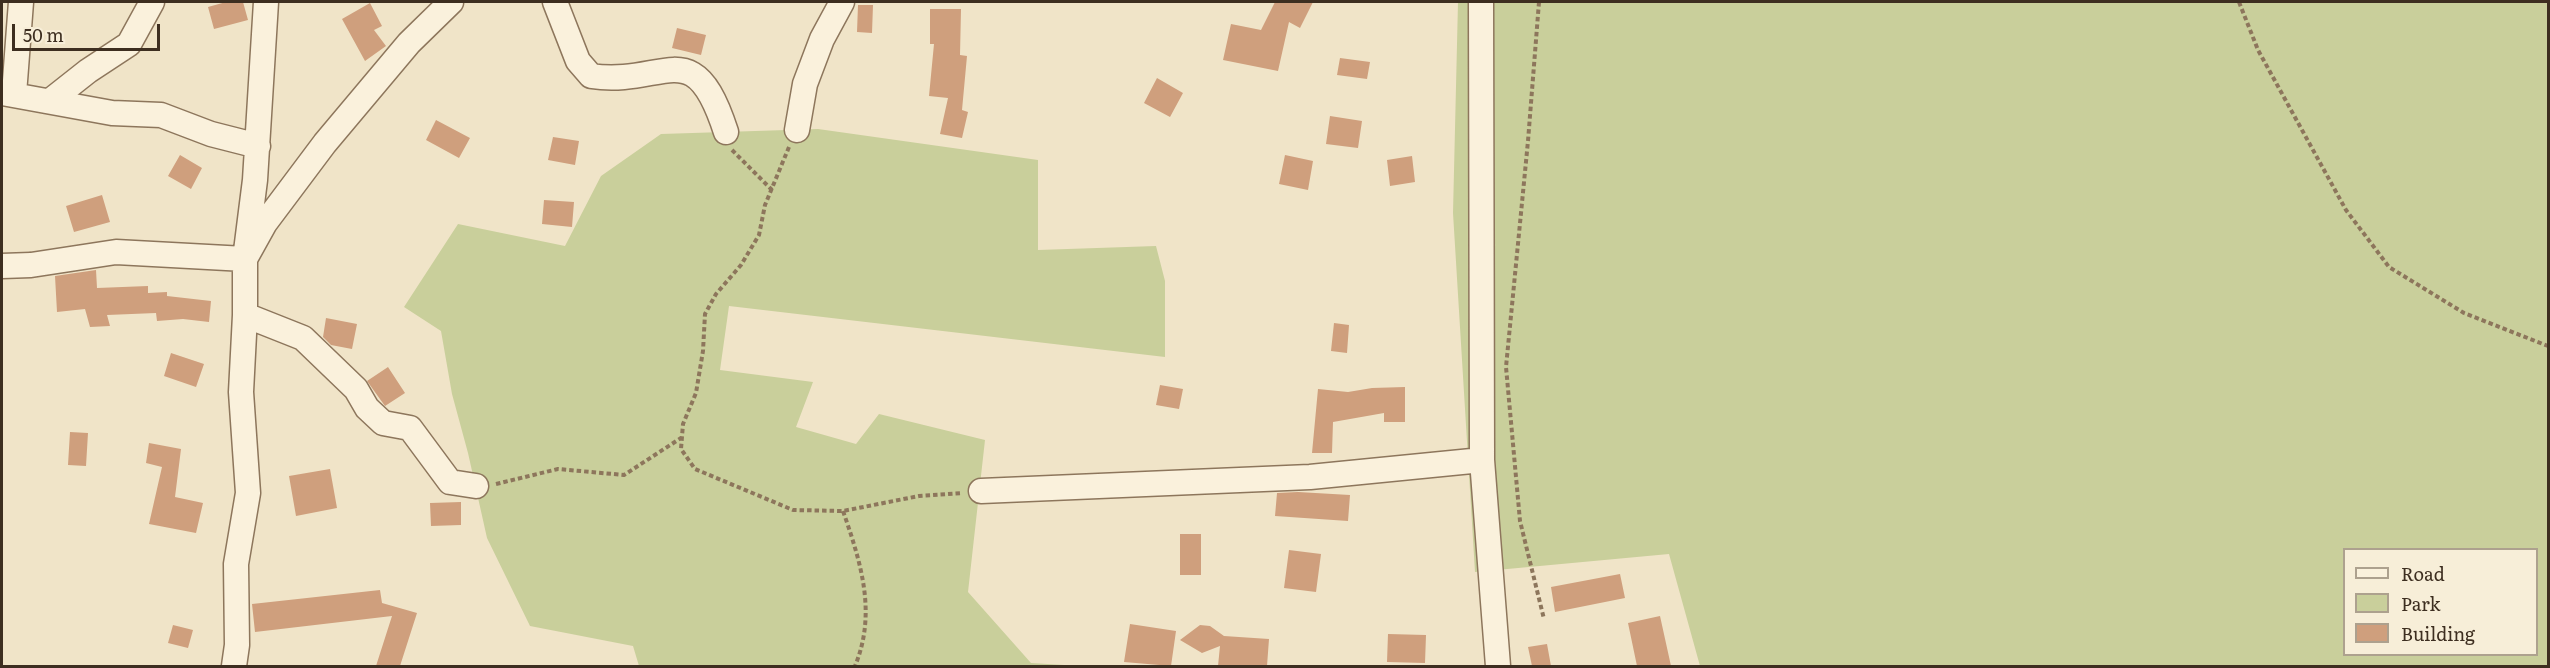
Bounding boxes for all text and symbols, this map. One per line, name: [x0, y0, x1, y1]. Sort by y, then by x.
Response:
scale bar: [15, 12, 164, 50]
text: 50 m: [23, 21, 64, 48]
legend: [2343, 548, 2538, 656]
text: Road: [2401, 560, 2445, 587]
text: Park: [2401, 590, 2440, 617]
text: Building: [2401, 620, 2475, 647]

